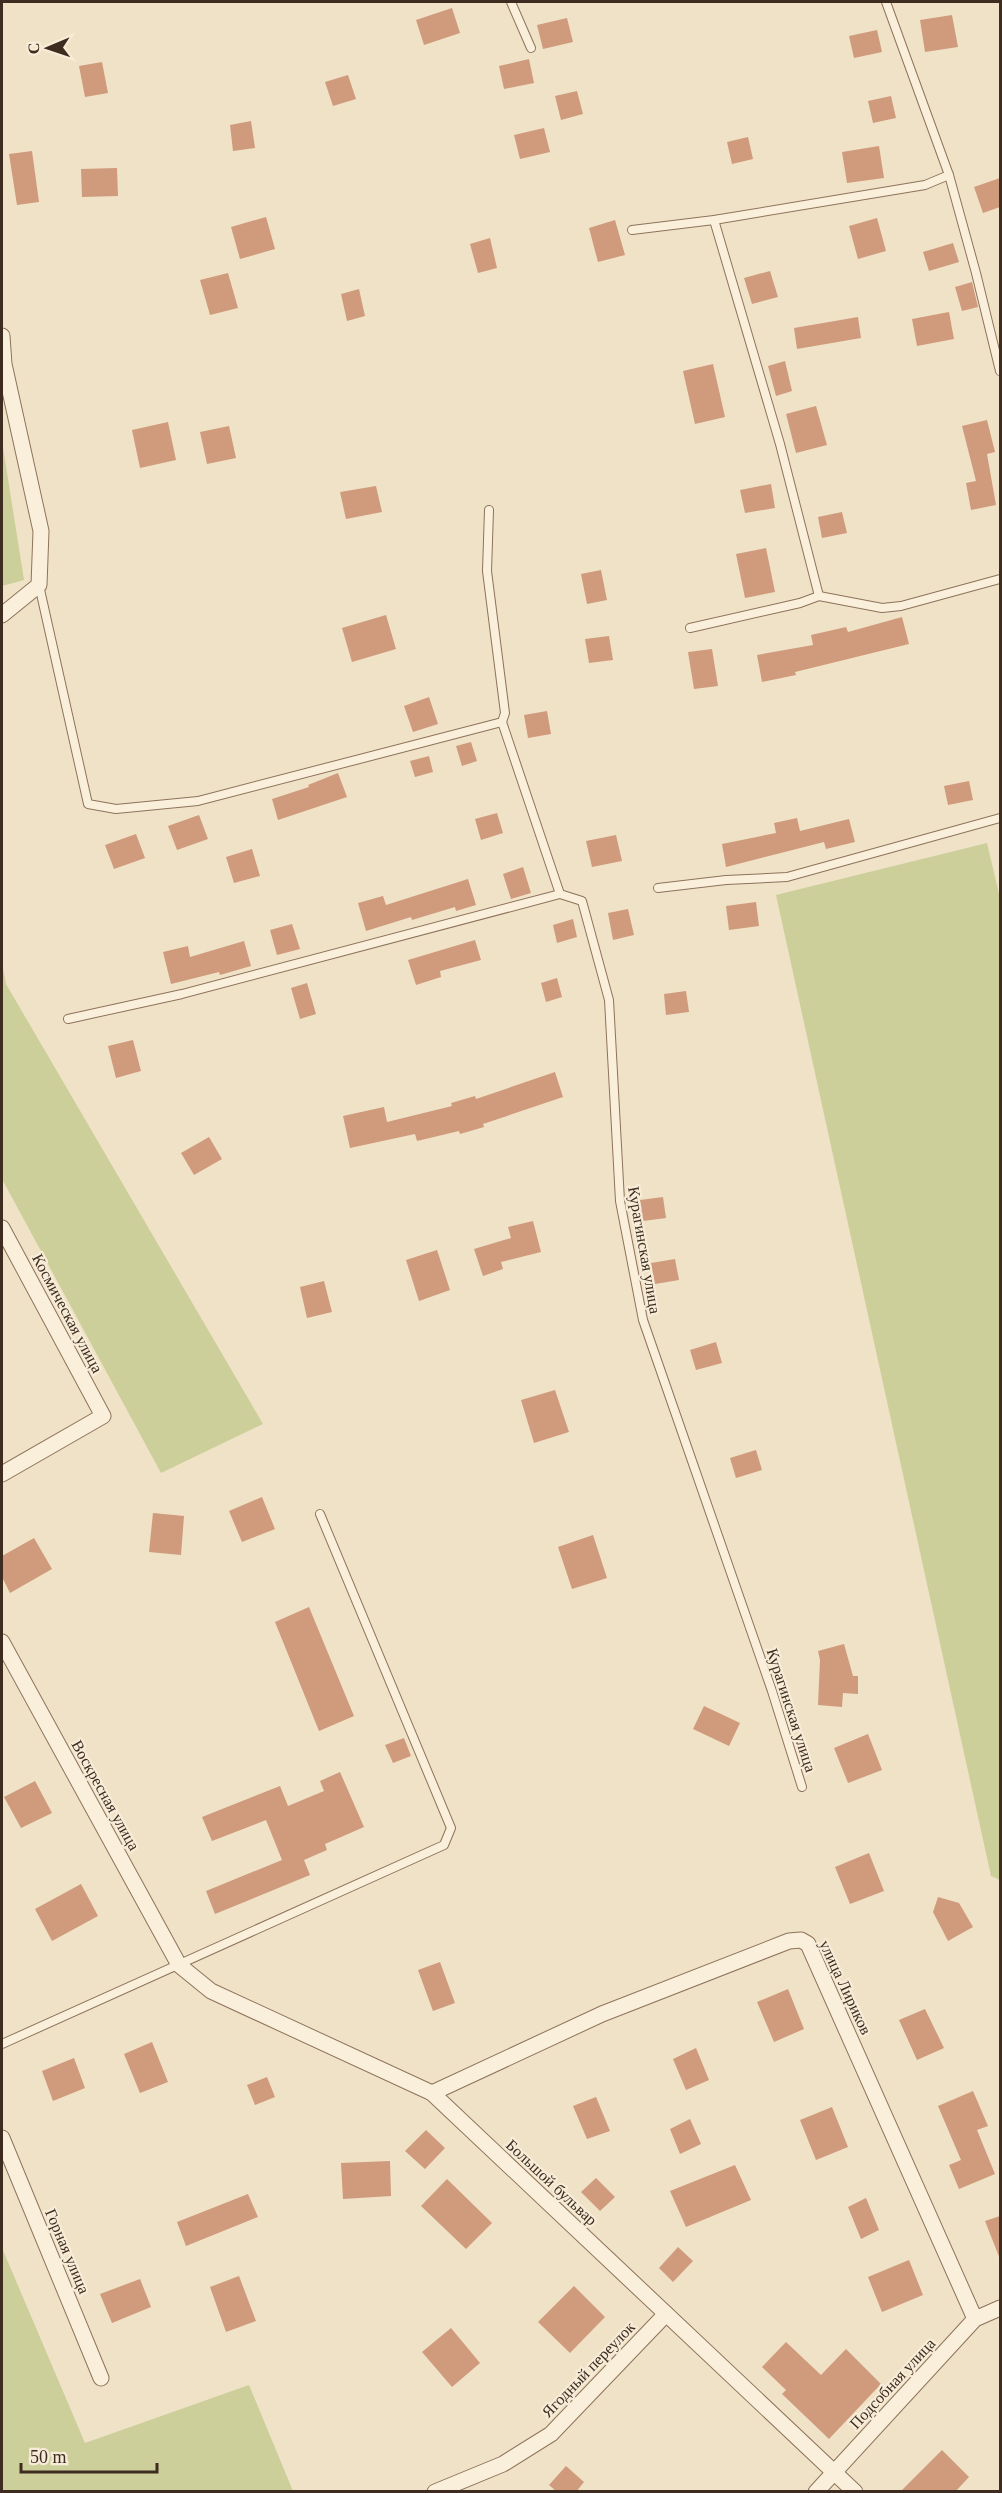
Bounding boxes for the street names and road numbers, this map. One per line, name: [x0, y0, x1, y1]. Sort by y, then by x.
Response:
street label: Курагинская улица: [624, 1185, 664, 1315]
street label: Космическая улица: [28, 1251, 106, 1376]
street label: Курагинская улица: [763, 1646, 820, 1774]
street label: Воскресная улица: [67, 1737, 143, 1854]
street label: улица Лириков: [815, 1937, 875, 2038]
street label: Большой бульвар: [502, 2136, 600, 2229]
street label: Горная улица: [41, 2206, 93, 2297]
street label: Ягодный переулок: [539, 2318, 639, 2421]
street label: Подсобная улица: [846, 2335, 939, 2433]

